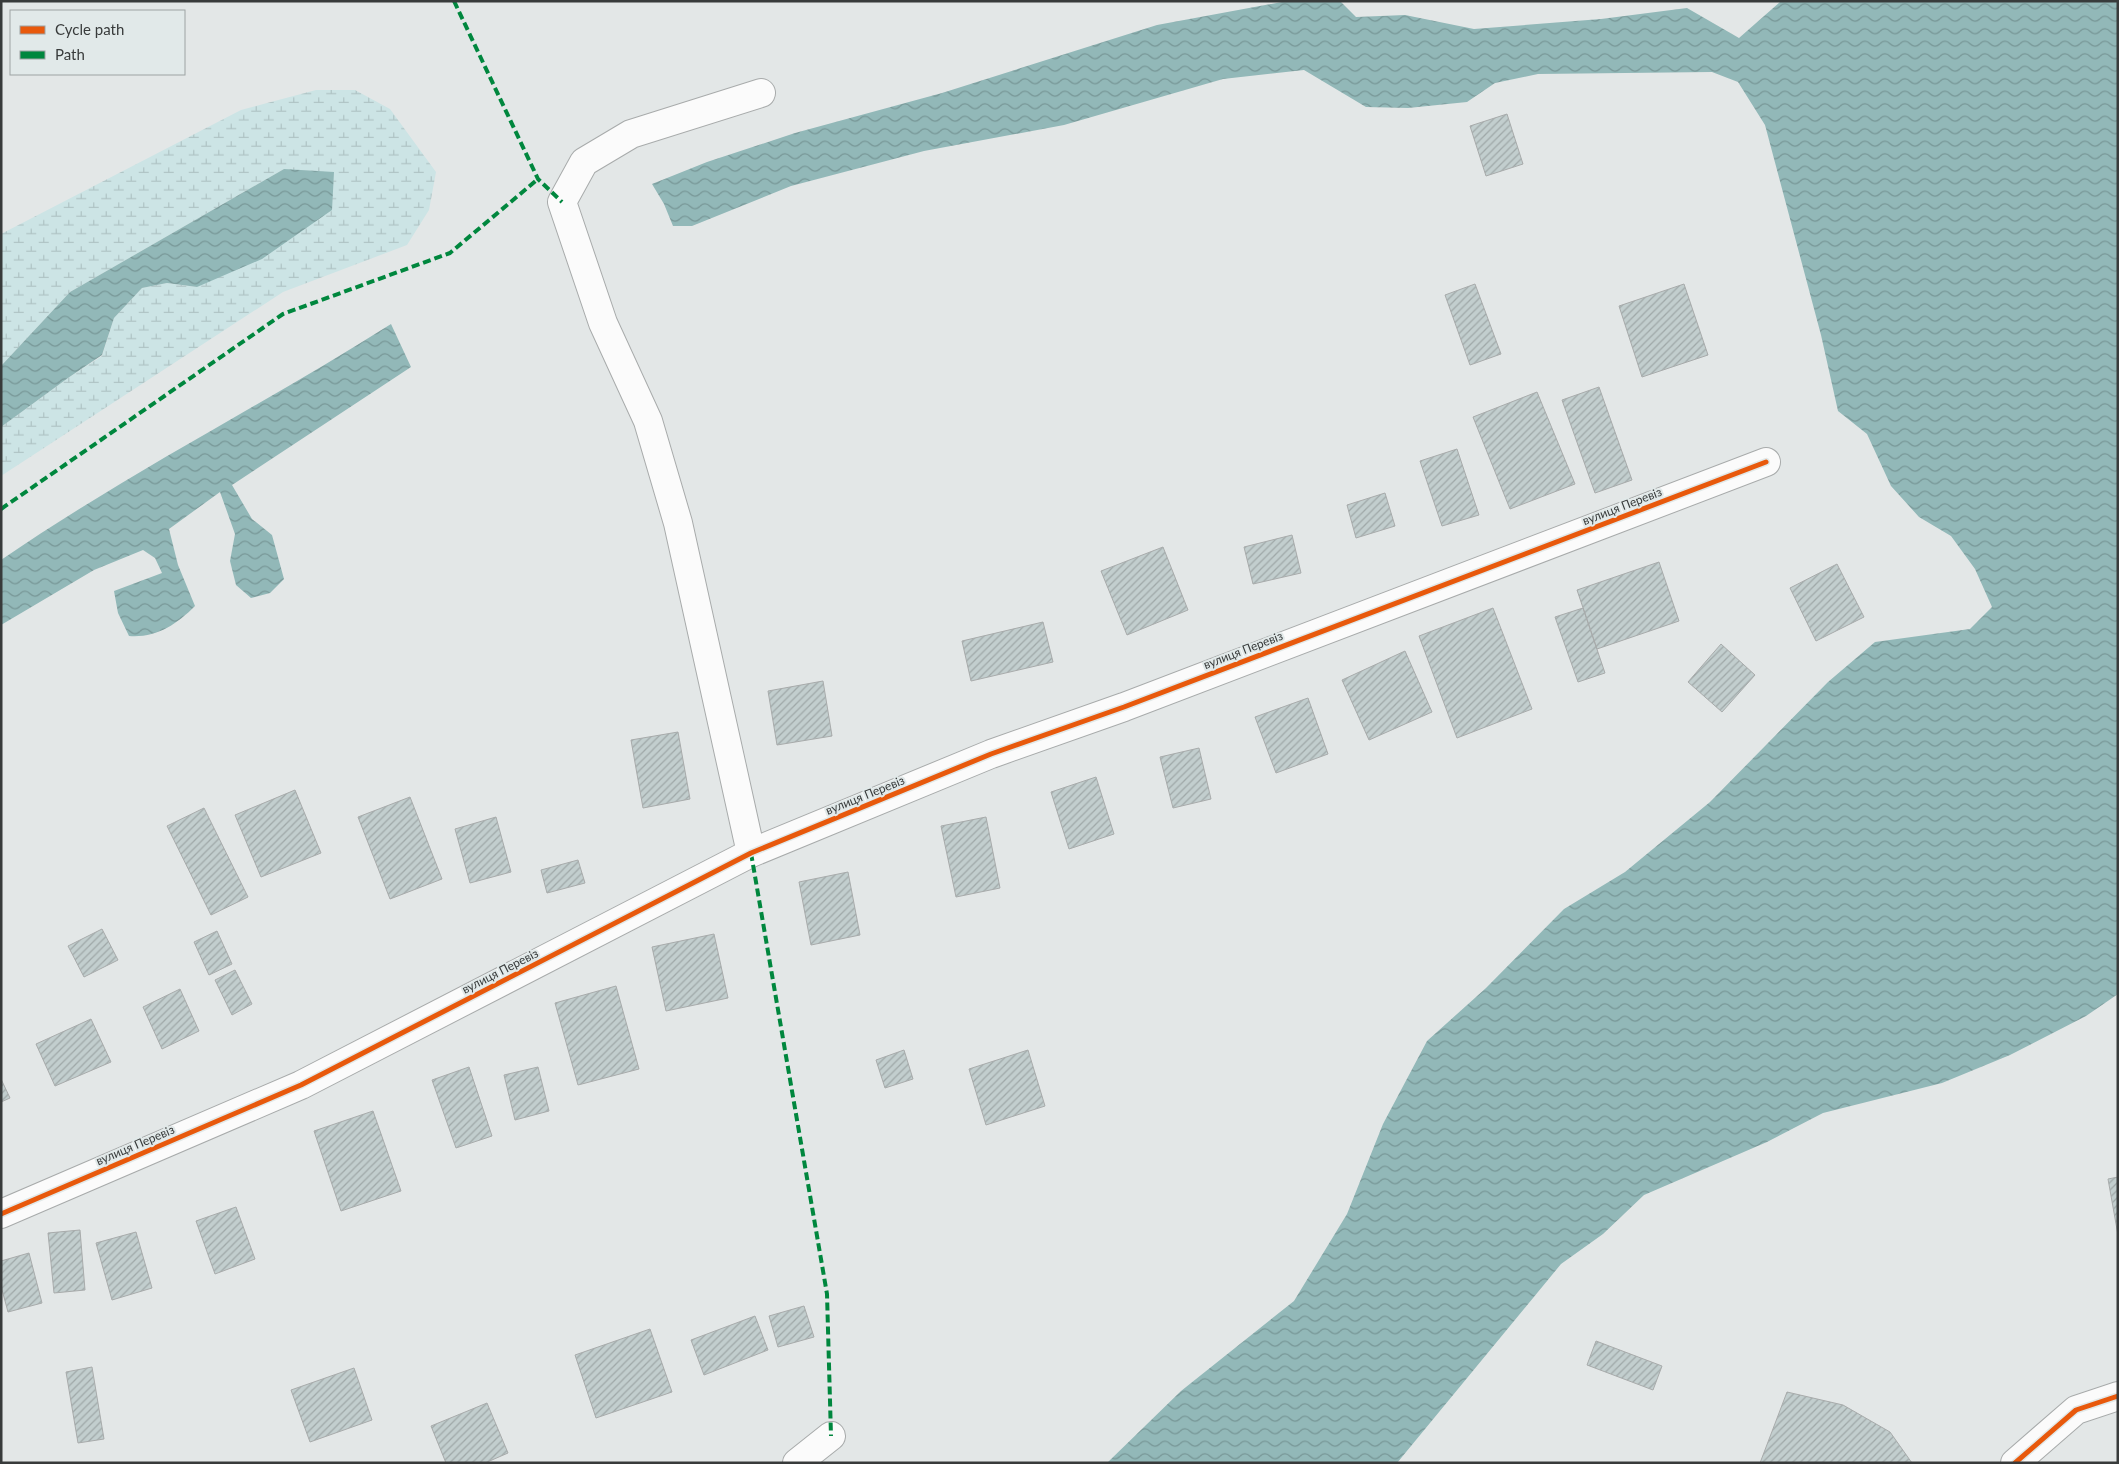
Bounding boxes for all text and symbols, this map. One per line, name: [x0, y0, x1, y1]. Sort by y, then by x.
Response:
legend: [10, 10, 185, 75]
text: Cycle path: [55, 20, 124, 38]
text: Path: [55, 45, 85, 63]
street label: вулиця Перевіз: [1580, 484, 1664, 528]
street label: вулиця Перевіз: [1201, 628, 1285, 672]
street label: вулиця Перевіз: [823, 772, 907, 818]
street label: вулиця Перевіз: [459, 945, 541, 997]
street label: вулиця Перевіз: [93, 1122, 177, 1168]

